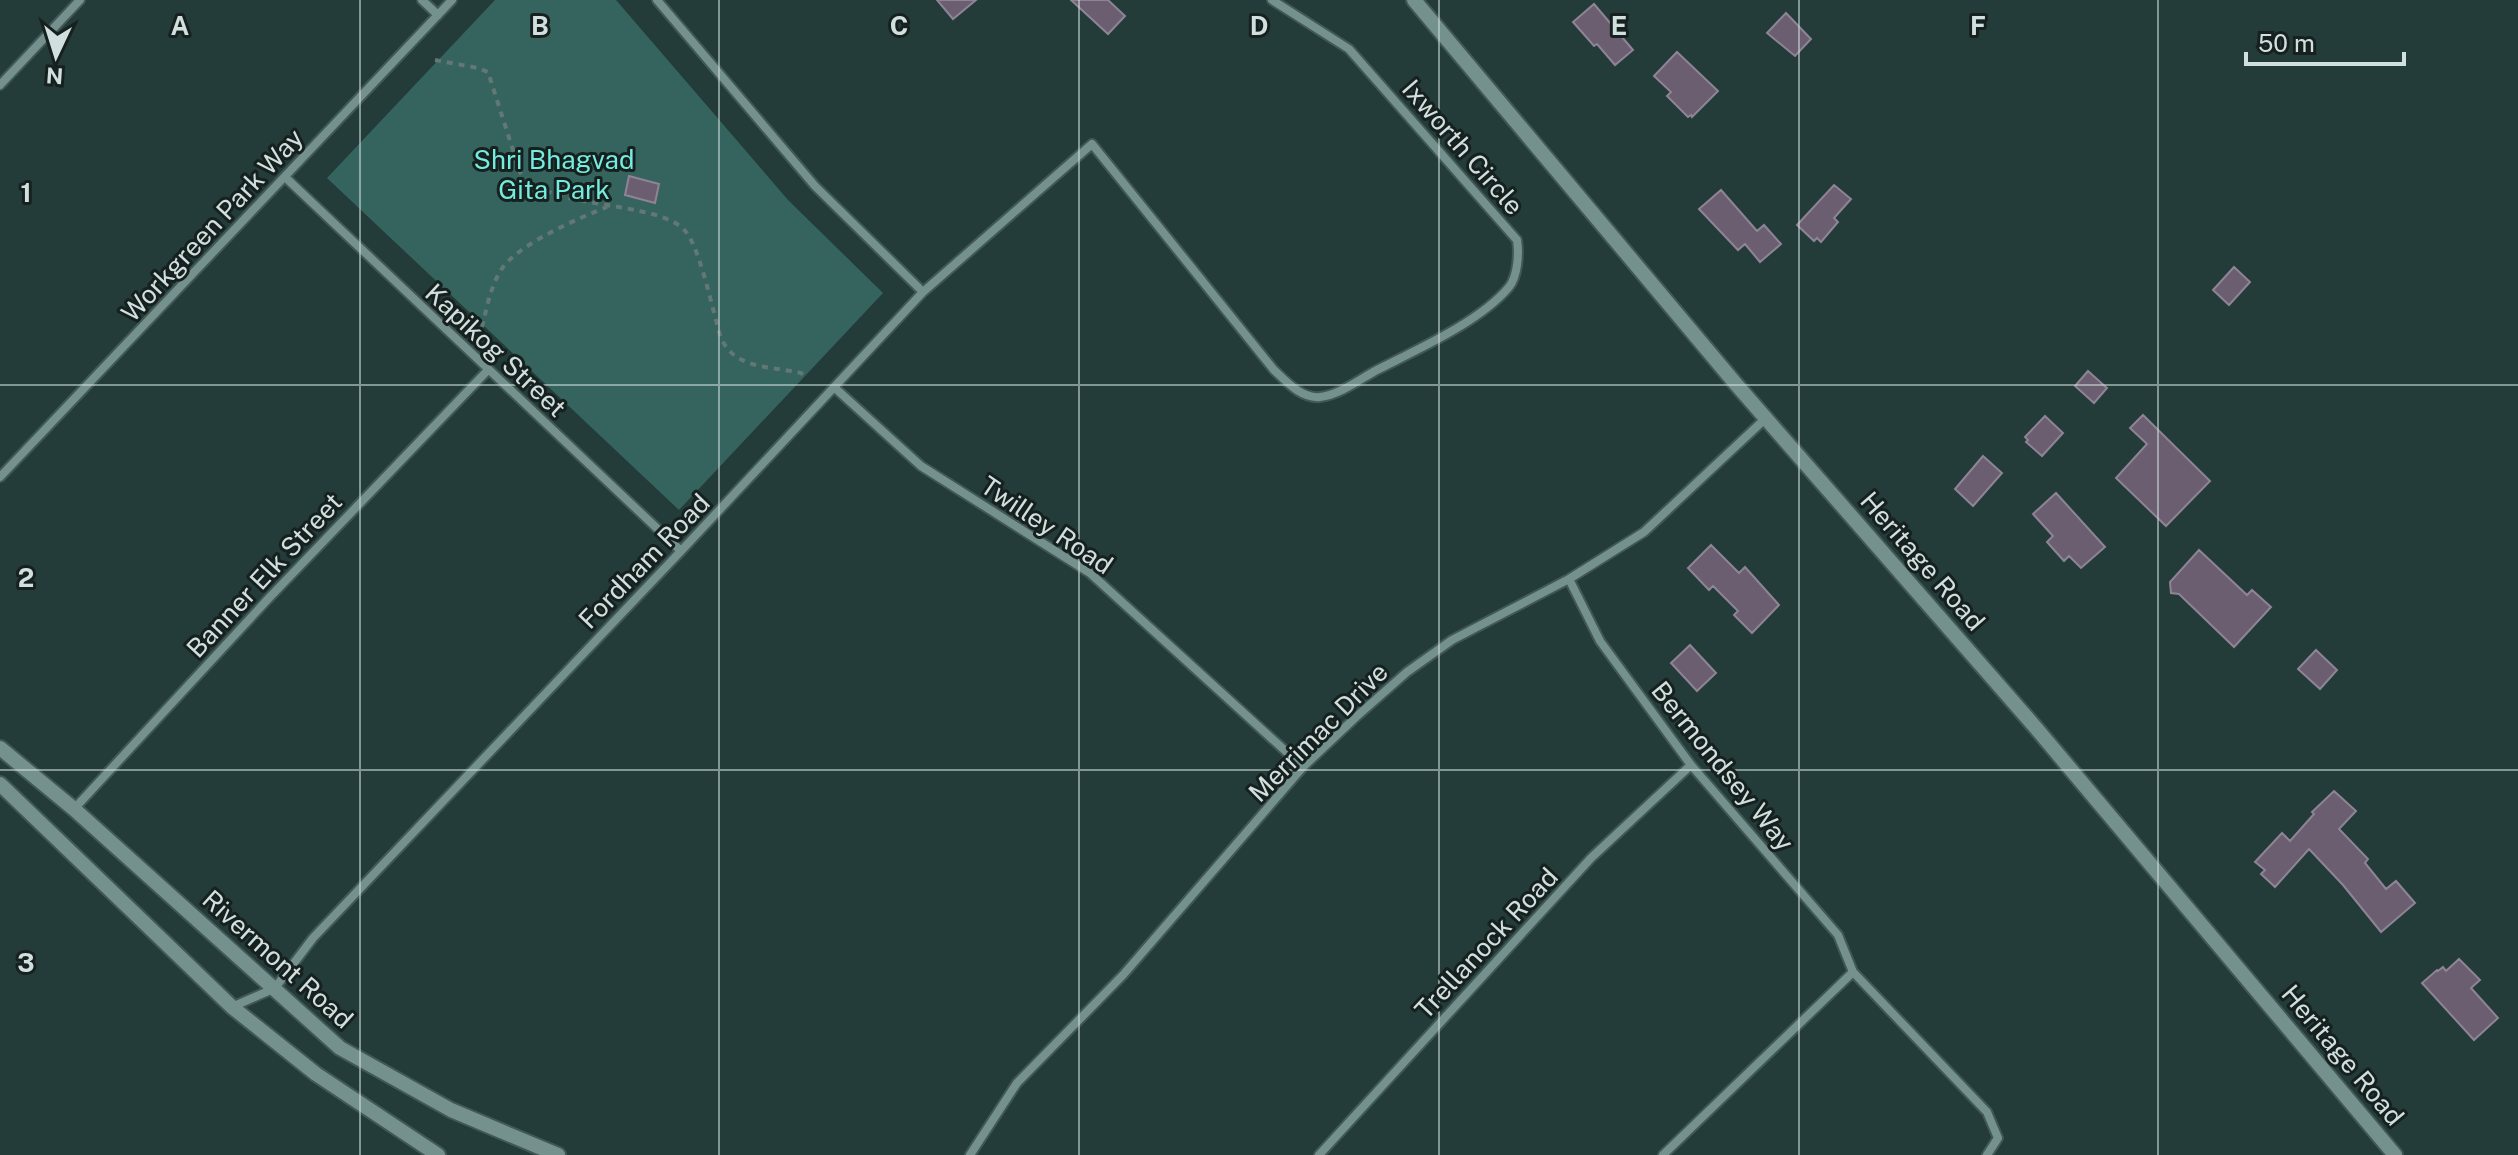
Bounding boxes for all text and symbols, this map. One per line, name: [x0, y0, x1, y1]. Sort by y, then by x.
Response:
text: A: [171, 10, 190, 41]
text: B: [531, 10, 549, 41]
text: C: [890, 10, 908, 41]
text: D: [1250, 10, 1268, 41]
text: E: [1611, 10, 1627, 41]
text: F: [1970, 10, 1986, 41]
north arrow: [16, 16, 96, 96]
scale bar: [2246, 16, 2404, 66]
text: 50 m: [2258, 29, 2315, 57]
text: N: [45, 62, 64, 90]
street label: Ixworth Circle: [1396, 73, 1530, 221]
street label: Workgreen Park Way: [115, 122, 309, 328]
park label: Shri Bhagvad Gita Park: [474, 144, 634, 205]
text: 1: [20, 177, 32, 208]
street label: Kapikog Street: [419, 277, 573, 423]
street label: Twilley Road: [975, 470, 1119, 580]
street label: Heritage Road: [1854, 485, 1992, 637]
street label: Banner Elk Street: [180, 486, 348, 664]
street label: Fordham Road: [572, 487, 716, 635]
text: 2: [18, 562, 34, 593]
street label: Merrimac Drive: [1242, 656, 1394, 808]
street label: Bermondsey Way: [1645, 675, 1801, 857]
street label: Trellanock Road: [1408, 861, 1564, 1025]
street label: Rivermont Road: [197, 883, 359, 1035]
text: 3: [17, 947, 35, 978]
street label: Heritage Road: [2275, 979, 2411, 1131]

